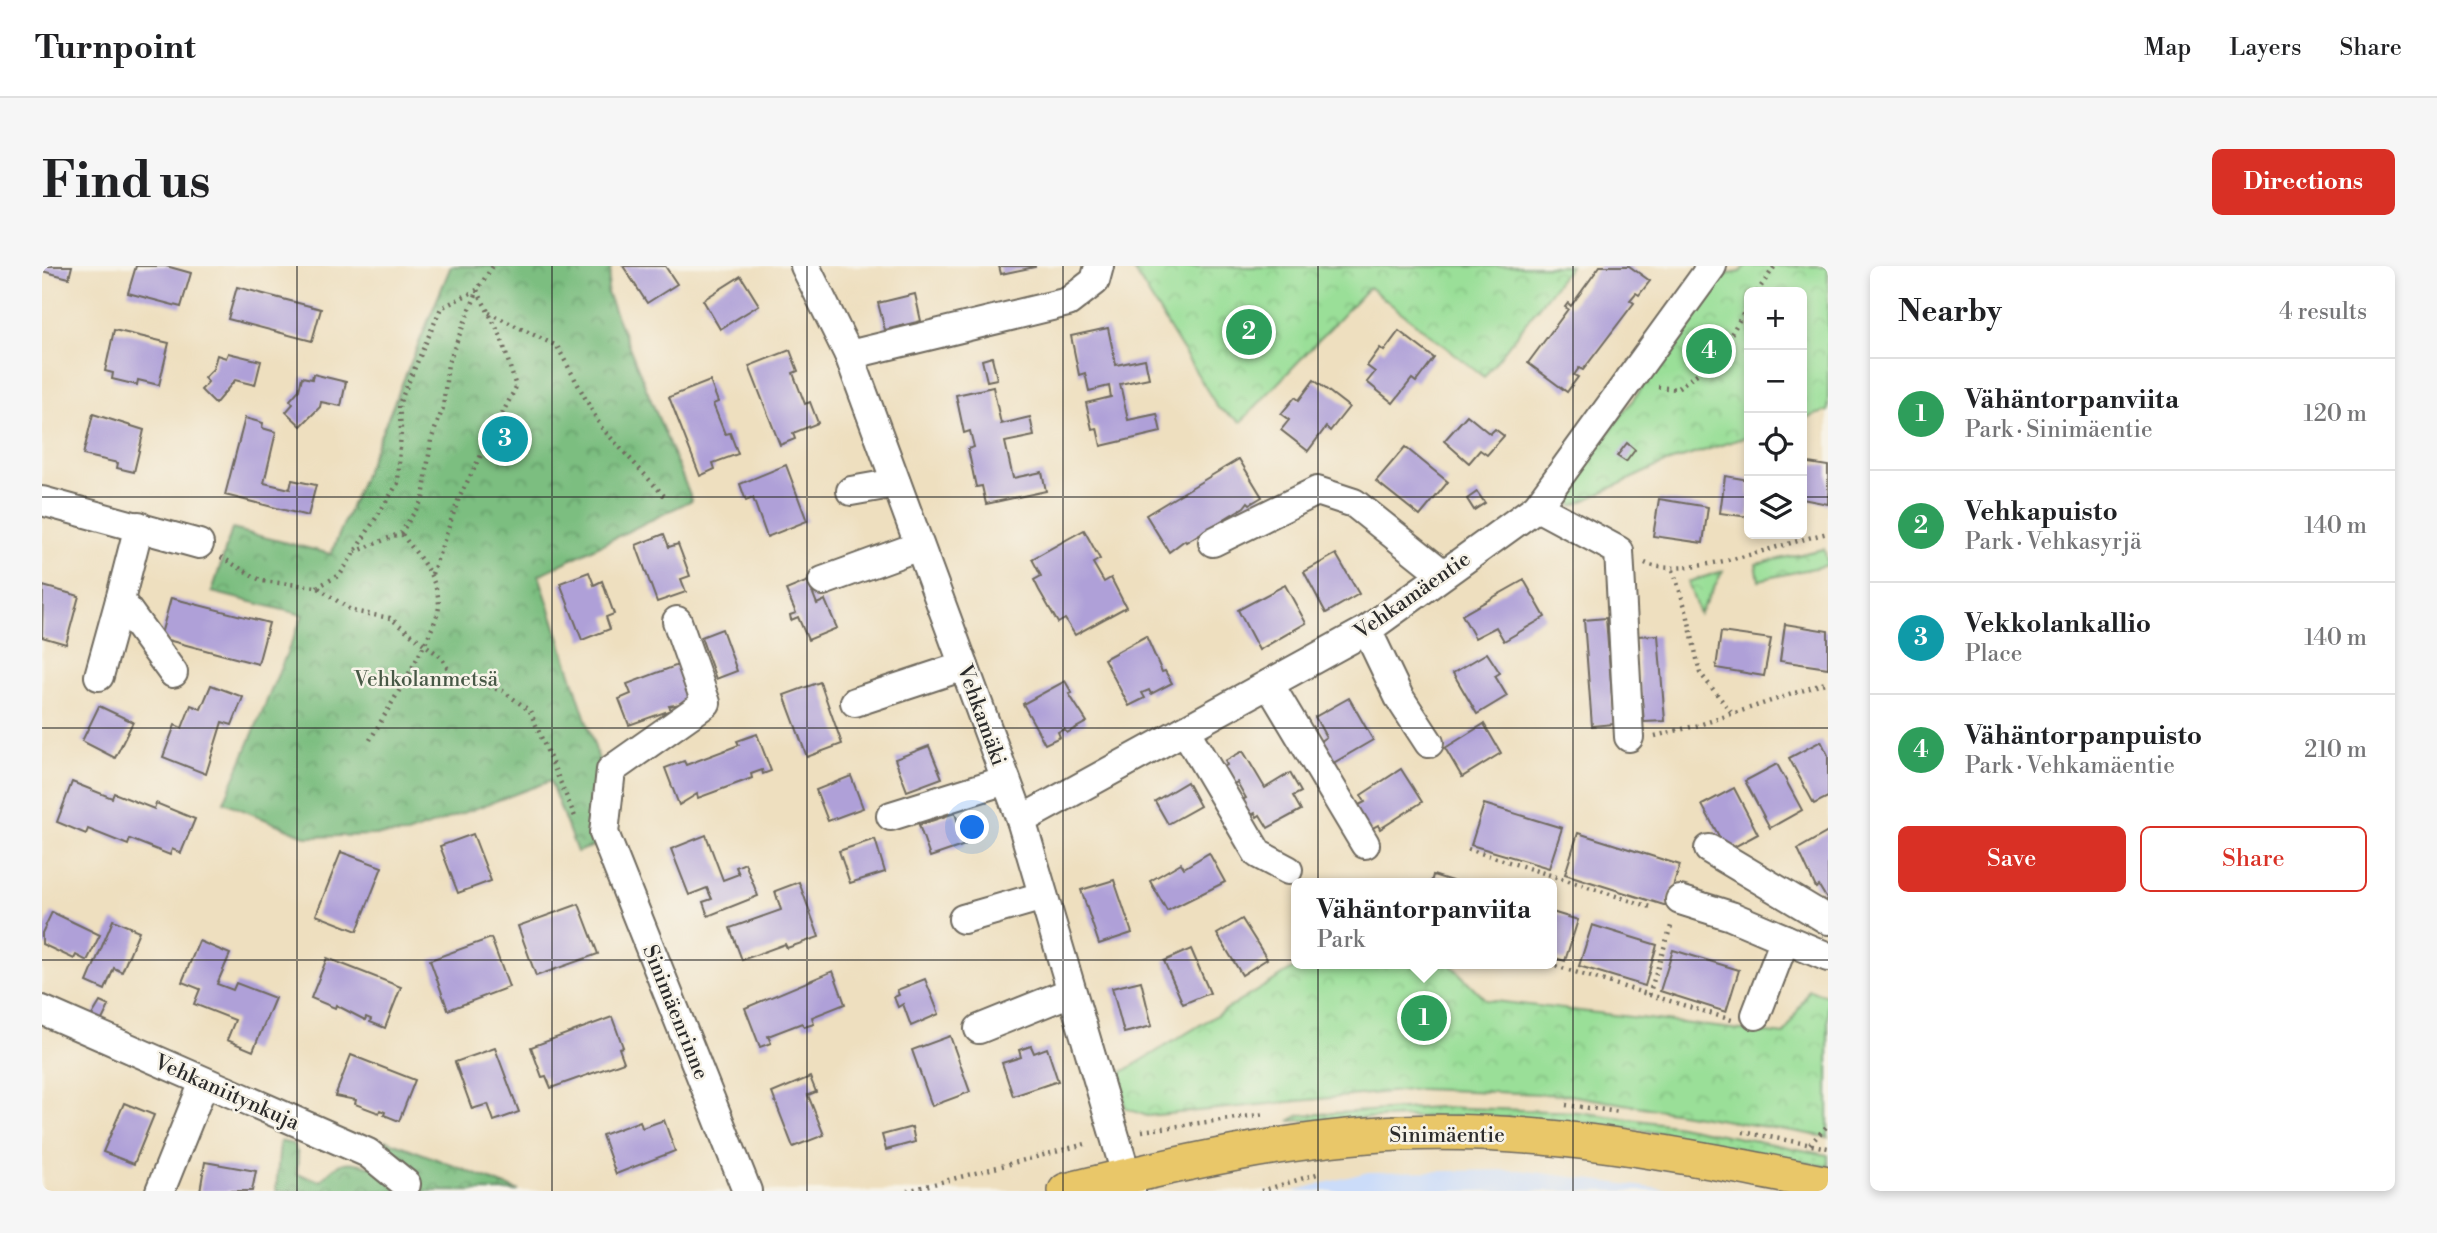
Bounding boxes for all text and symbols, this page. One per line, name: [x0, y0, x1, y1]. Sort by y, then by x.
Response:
text: Turnpoint: [35, 28, 196, 69]
text: Map: [2144, 33, 2191, 63]
text: Layers: [2229, 33, 2301, 63]
text: Share: [2339, 33, 2402, 63]
button: Directions: [2212, 149, 2395, 215]
text: Find us: [42, 152, 211, 213]
map controls: [1744, 287, 1807, 539]
button: +: [1744, 287, 1807, 350]
text: Nearby: [1898, 293, 2002, 331]
text: 4 results: [2279, 298, 2367, 326]
pin: 2: [1226, 306, 1272, 358]
pin: 4: [1686, 325, 1732, 377]
button: −: [1744, 350, 1807, 413]
text: Vähäntorpanviita: [1965, 384, 2179, 416]
text: 1: [1915, 400, 1927, 428]
text: 120 m: [2303, 400, 2367, 428]
pin: 3: [482, 413, 528, 465]
button: locate: [1744, 413, 1807, 476]
text: Park · Sinimäentie: [1965, 416, 2153, 444]
button: layers: [1744, 476, 1807, 539]
text: Vehkapuisto: [1965, 496, 2118, 528]
text: 2: [1914, 512, 1928, 540]
text: 140 m: [2304, 512, 2367, 540]
text: Park · Vehkasyrjä: [1965, 528, 2142, 556]
street label: Vehkamäentie: [1349, 546, 1476, 646]
text: Vekkolankallio: [1965, 608, 2151, 640]
text: 3: [1914, 624, 1928, 652]
text: 140 m: [2304, 624, 2367, 652]
text: Place: [1965, 640, 2022, 668]
street label: Vehkamäki: [950, 660, 1011, 769]
park label: Vehkolanmetsä: [353, 667, 499, 693]
text: Vähäntorpanpuisto: [1965, 720, 2202, 752]
text: 4: [1913, 736, 1929, 764]
text: 210 m: [2304, 736, 2367, 764]
text: Park · Vehkamäentie: [1965, 752, 2175, 780]
your location: [955, 810, 989, 844]
button: Save: [1898, 826, 2126, 892]
button: Share: [2140, 826, 2367, 892]
popup: [1291, 878, 1557, 969]
text: Vähäntorpanviita: [1317, 894, 1531, 926]
text: Park: [1317, 926, 1365, 954]
street label: Sinimäenrinne: [636, 941, 714, 1083]
pin: 1: [1401, 992, 1447, 1044]
street label: Vehkaniitynkuja: [149, 1049, 303, 1137]
street label: Sinimäentie: [1389, 1123, 1505, 1149]

